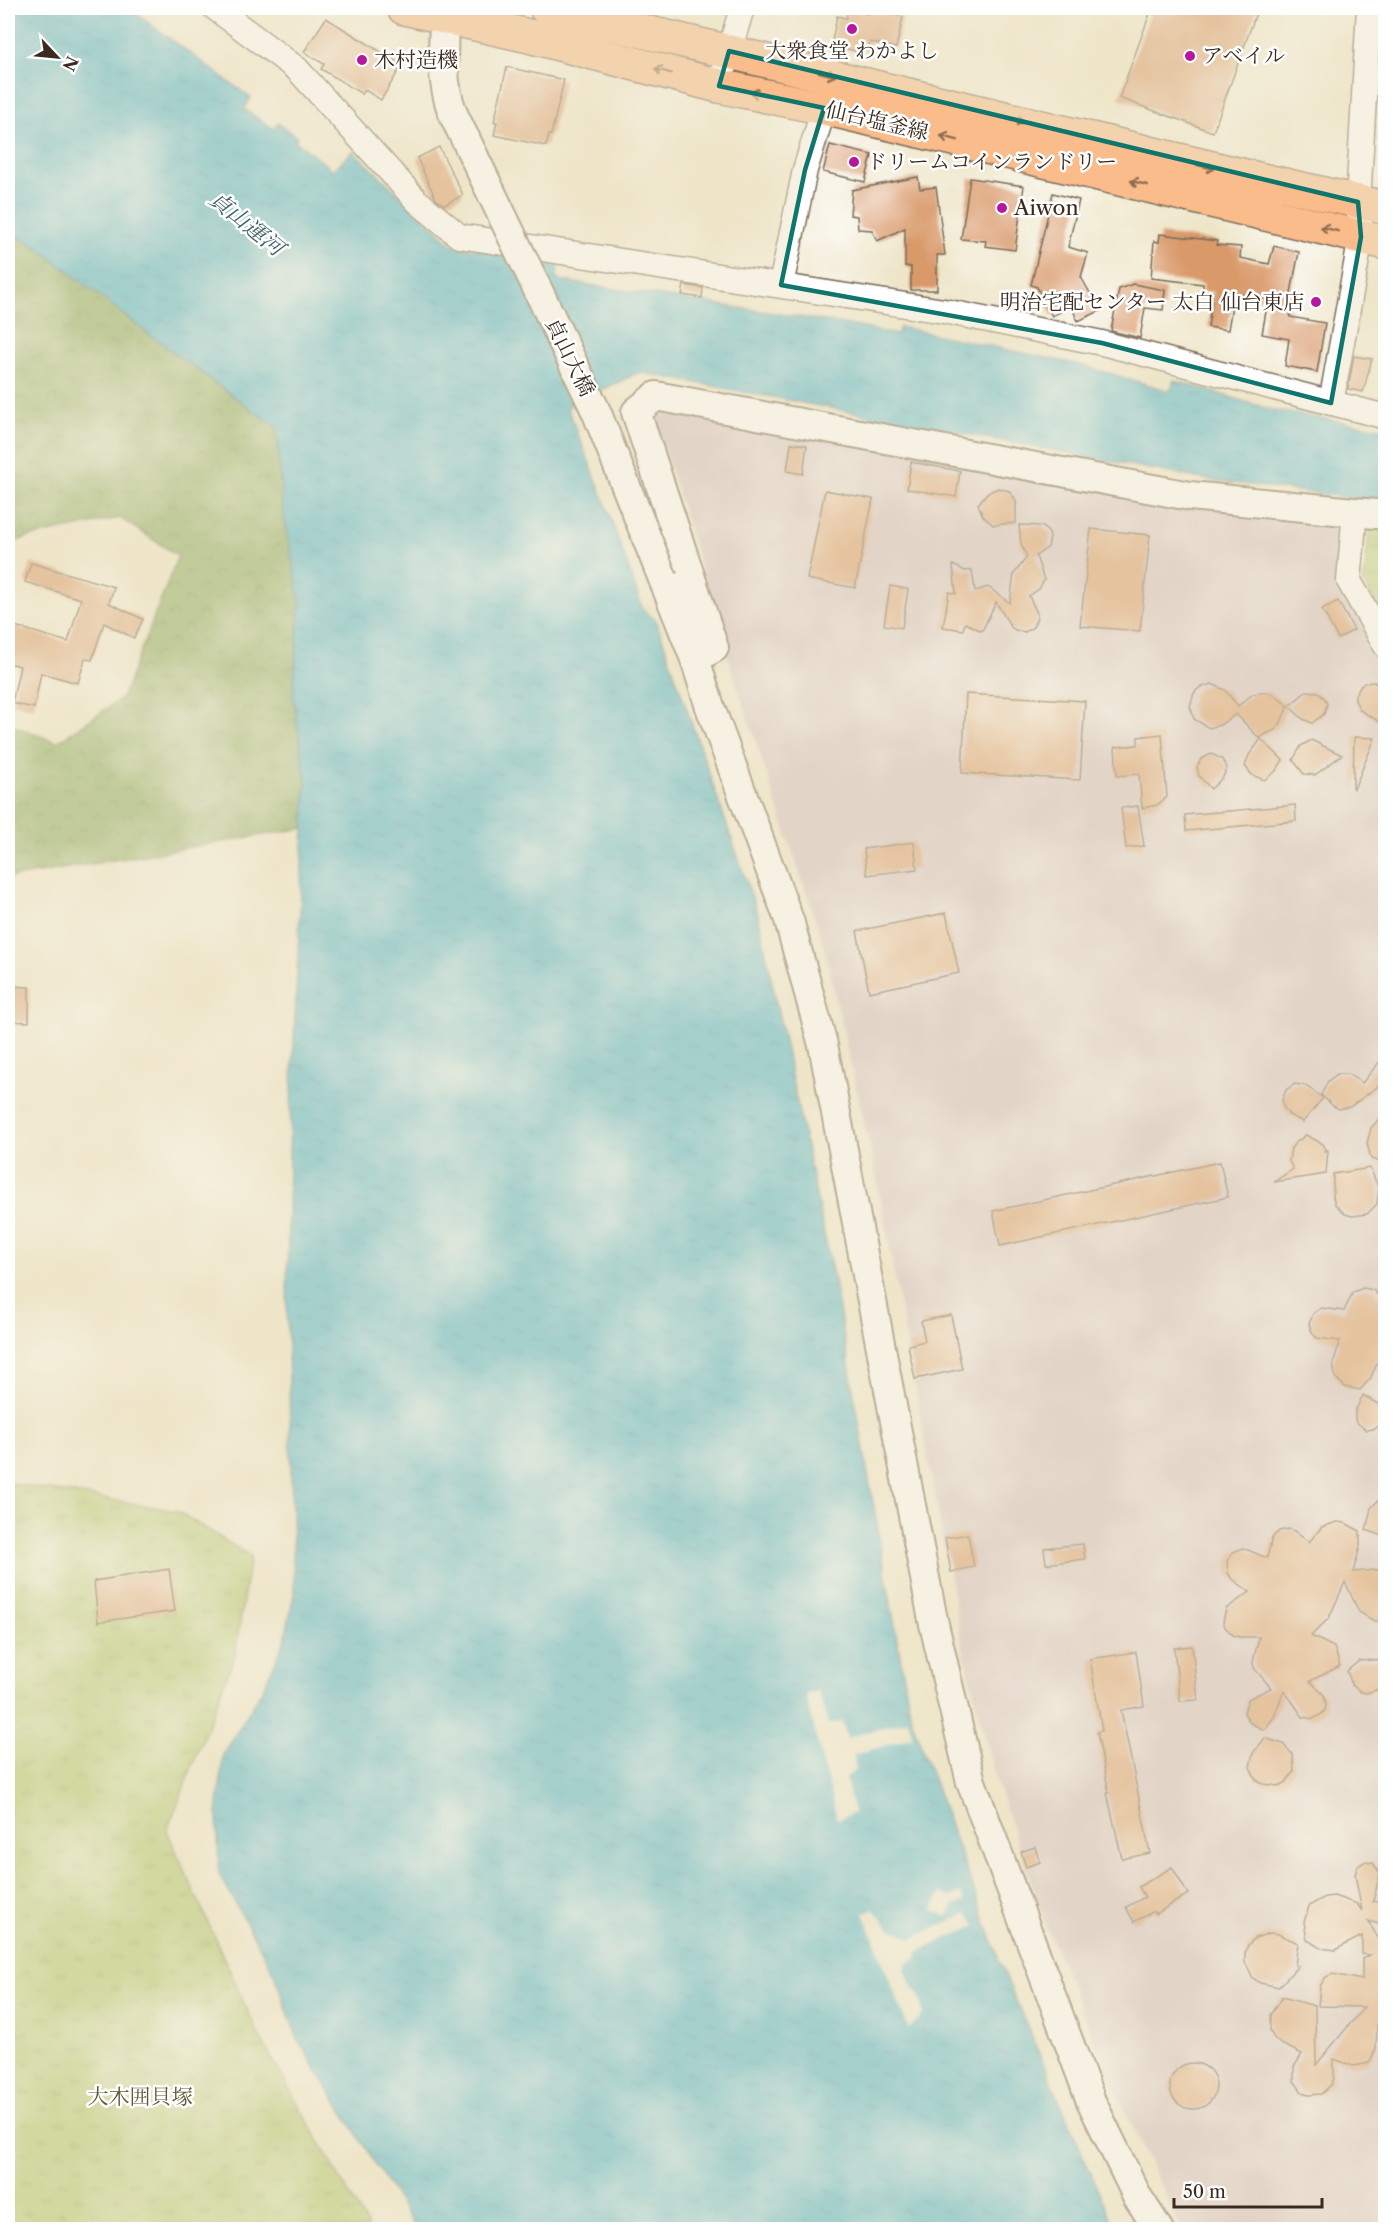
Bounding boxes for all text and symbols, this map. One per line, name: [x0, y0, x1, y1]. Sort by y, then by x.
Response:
marker: 大衆食堂 わかよし: [845, 22, 859, 36]
north arrow: [27, 27, 87, 87]
place label: 大衆食堂 わかよし: [765, 38, 939, 63]
place label: アベイル: [1202, 43, 1285, 68]
place label: 木村造機: [374, 47, 458, 72]
marker: アベイル: [1183, 49, 1197, 63]
text: N: [58, 53, 83, 74]
marker: 木村造機: [355, 53, 369, 67]
one-way arrow: [654, 64, 673, 76]
one-way arrow: [817, 69, 836, 81]
one-way arrow: [750, 88, 770, 99]
street label: 仙台塩釜線: [823, 97, 931, 145]
one-way arrow: [1007, 115, 1026, 127]
one-way arrow: [940, 131, 959, 143]
place label: ドリームコインランドリー: [866, 149, 1117, 174]
marker: ドリームコインランドリー: [847, 155, 861, 169]
one-way arrow: [1196, 161, 1215, 173]
one-way arrow: [1130, 177, 1149, 189]
water label: 貞山運河: [204, 185, 292, 264]
place label: Aiwon: [1013, 195, 1079, 220]
marker: Aiwon: [995, 201, 1009, 215]
one-way arrow: [1319, 223, 1339, 234]
place label: 明治宅配センター 太白 仙台東店: [1000, 289, 1304, 314]
marker: 明治宅配センター 太白 仙台東店: [1309, 295, 1323, 309]
street label: 貞山大橋: [541, 314, 600, 400]
park label: 大木囲貝塚: [88, 2084, 193, 2109]
scale bar: [1174, 2171, 1322, 2209]
text: 50 m: [1183, 2181, 1226, 2203]

